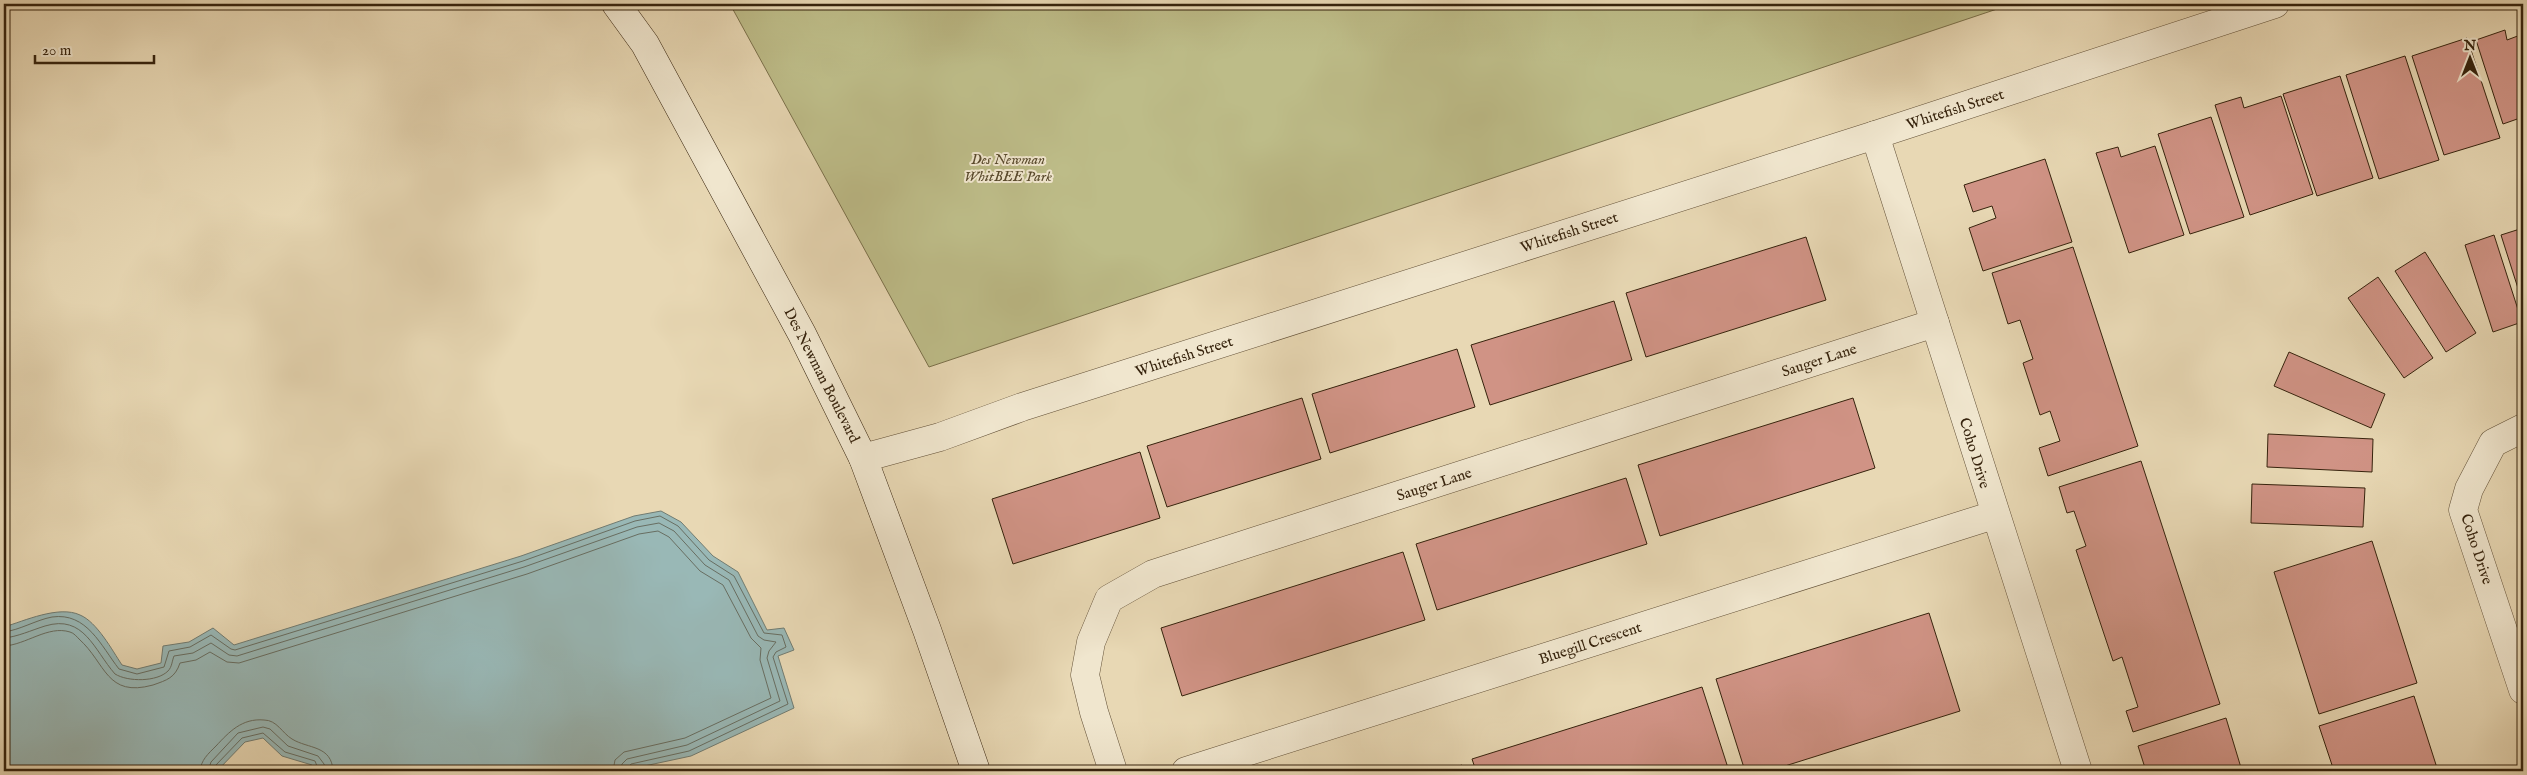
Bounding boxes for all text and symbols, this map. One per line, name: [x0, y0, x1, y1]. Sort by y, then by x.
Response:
scale bar: [35, 32, 154, 64]
north arrow: [2444, 32, 2494, 82]
text: N: [2463, 37, 2476, 55]
text: 20 m: [42, 41, 72, 60]
street label: Whitefish Street: [1904, 85, 2006, 134]
park label: Des Newman WhitBEE Park: [964, 150, 1052, 186]
street label: Whitefish Street: [1518, 208, 1620, 257]
street label: Des Newman Boulevard: [779, 304, 864, 447]
street label: Whitefish Street: [1133, 332, 1235, 381]
street label: Sauger Lane: [1779, 339, 1859, 382]
street label: Coho Drive: [1955, 415, 1994, 491]
street label: Sauger Lane: [1394, 463, 1474, 506]
street label: Coho Drive: [2456, 512, 2497, 587]
street label: Bluegill Crescent: [1536, 618, 1644, 669]

